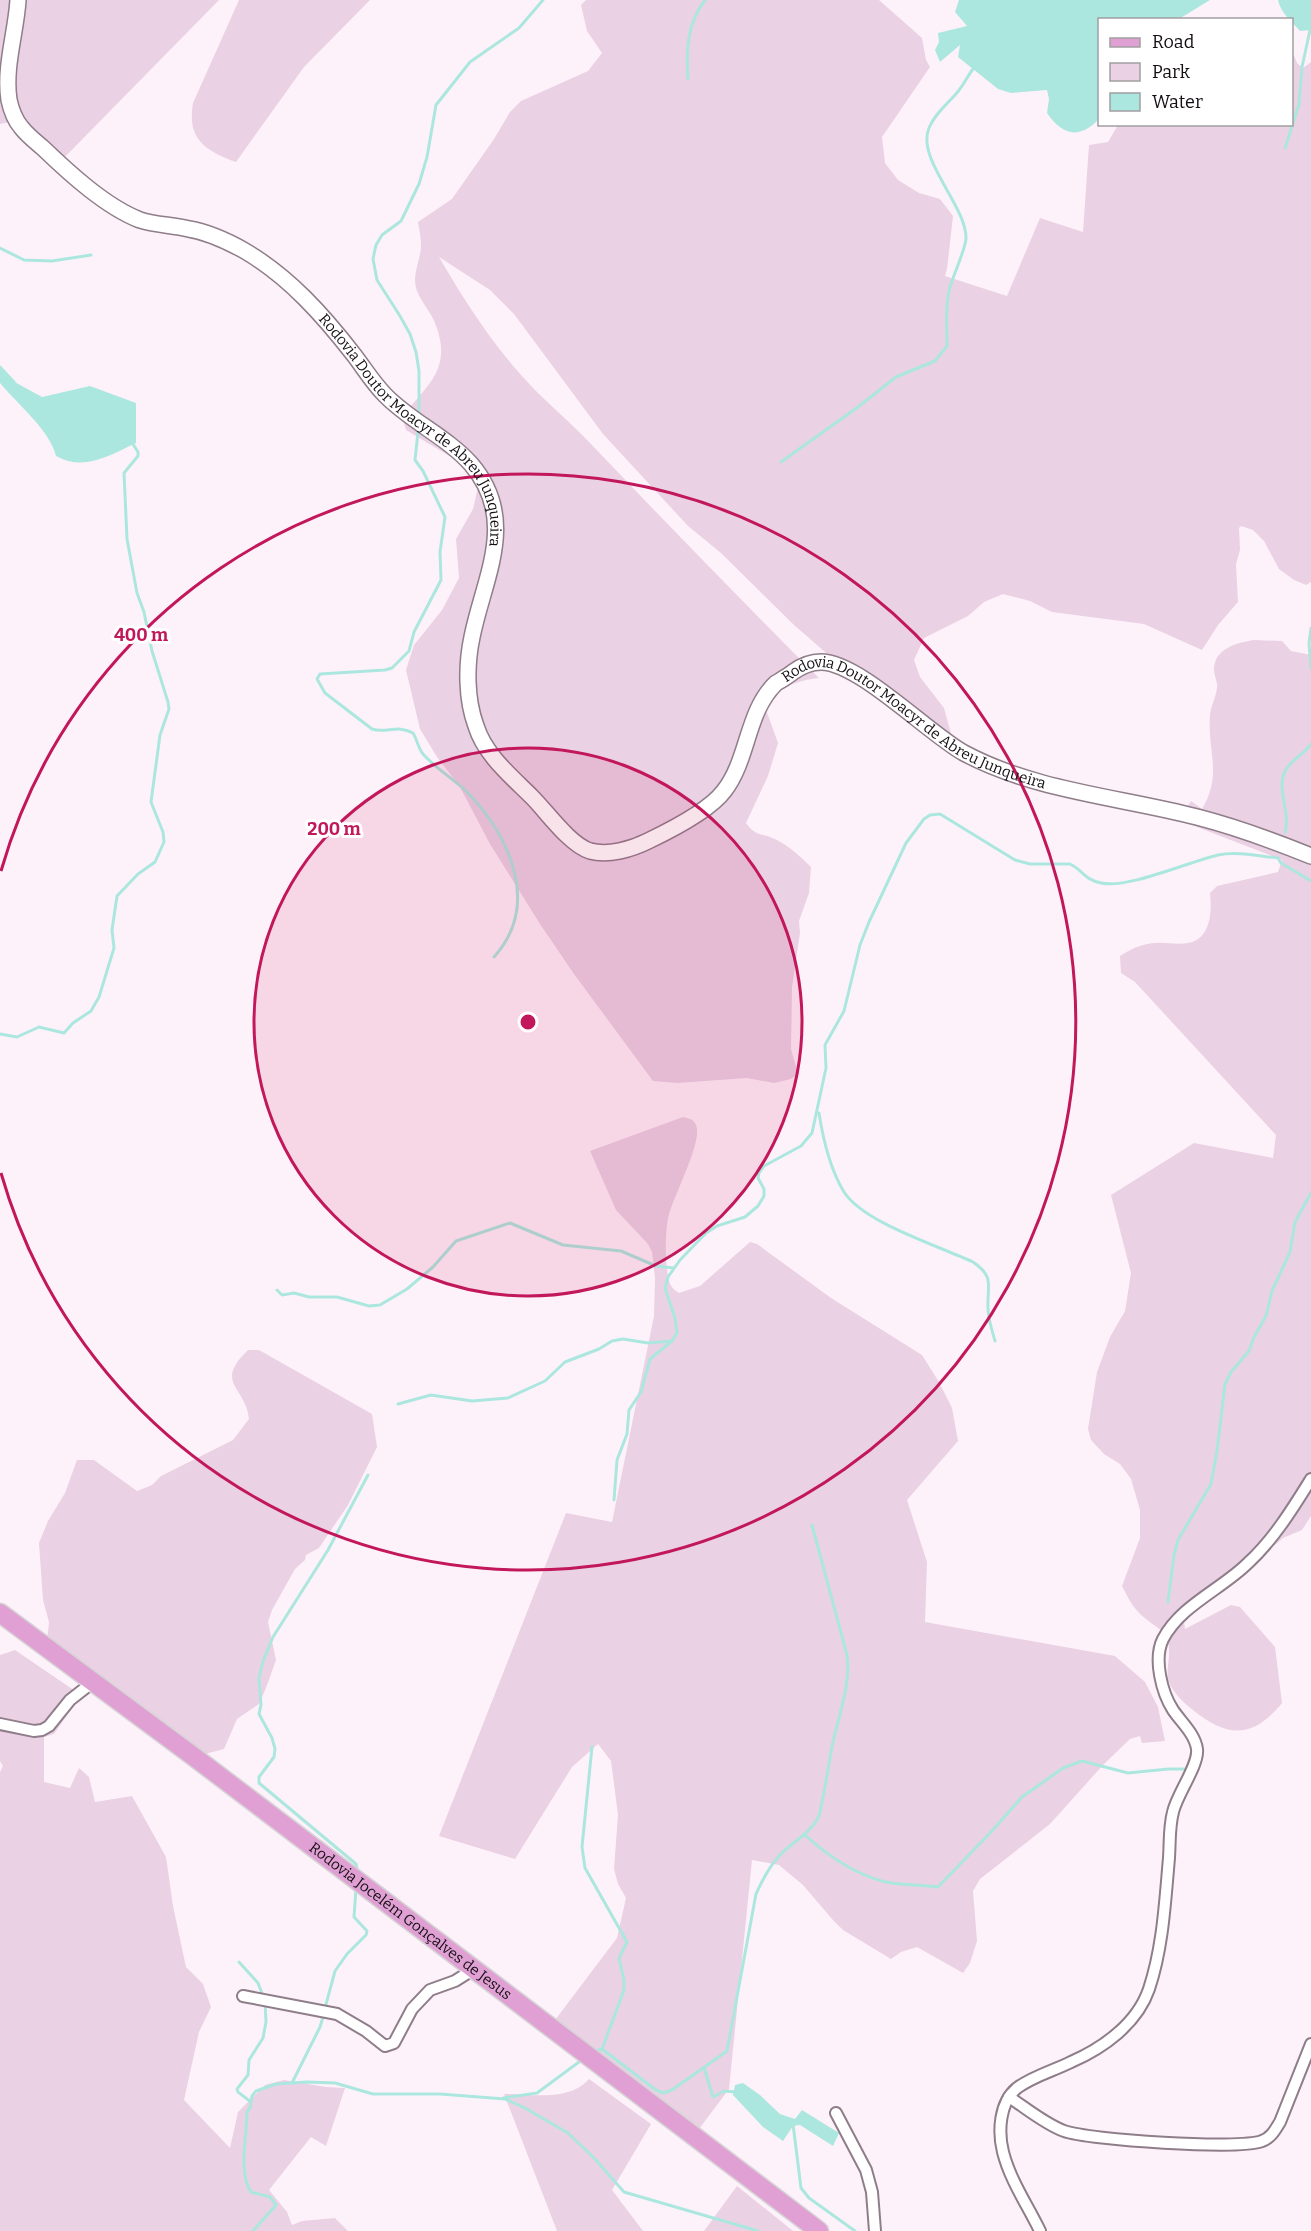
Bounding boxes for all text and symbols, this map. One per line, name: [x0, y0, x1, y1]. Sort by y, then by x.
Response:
legend: [1098, 18, 1293, 126]
text: Road: [1152, 31, 1195, 53]
text: Park: [1152, 61, 1191, 83]
text: Water: [1152, 91, 1203, 113]
street label: Rodovia Doutor Moacyr de Abreu Junqueira: [315, 310, 505, 548]
text: 400 m: [114, 624, 168, 646]
street label: Rodovia Doutor Moacyr de Abreu Junqueira: [778, 653, 1048, 793]
text: 200 m: [307, 818, 361, 840]
centre of rings: [518, 1012, 538, 1032]
street label: Rodovia Jocelém Gonçalves de Jesus: [306, 1838, 515, 2003]

